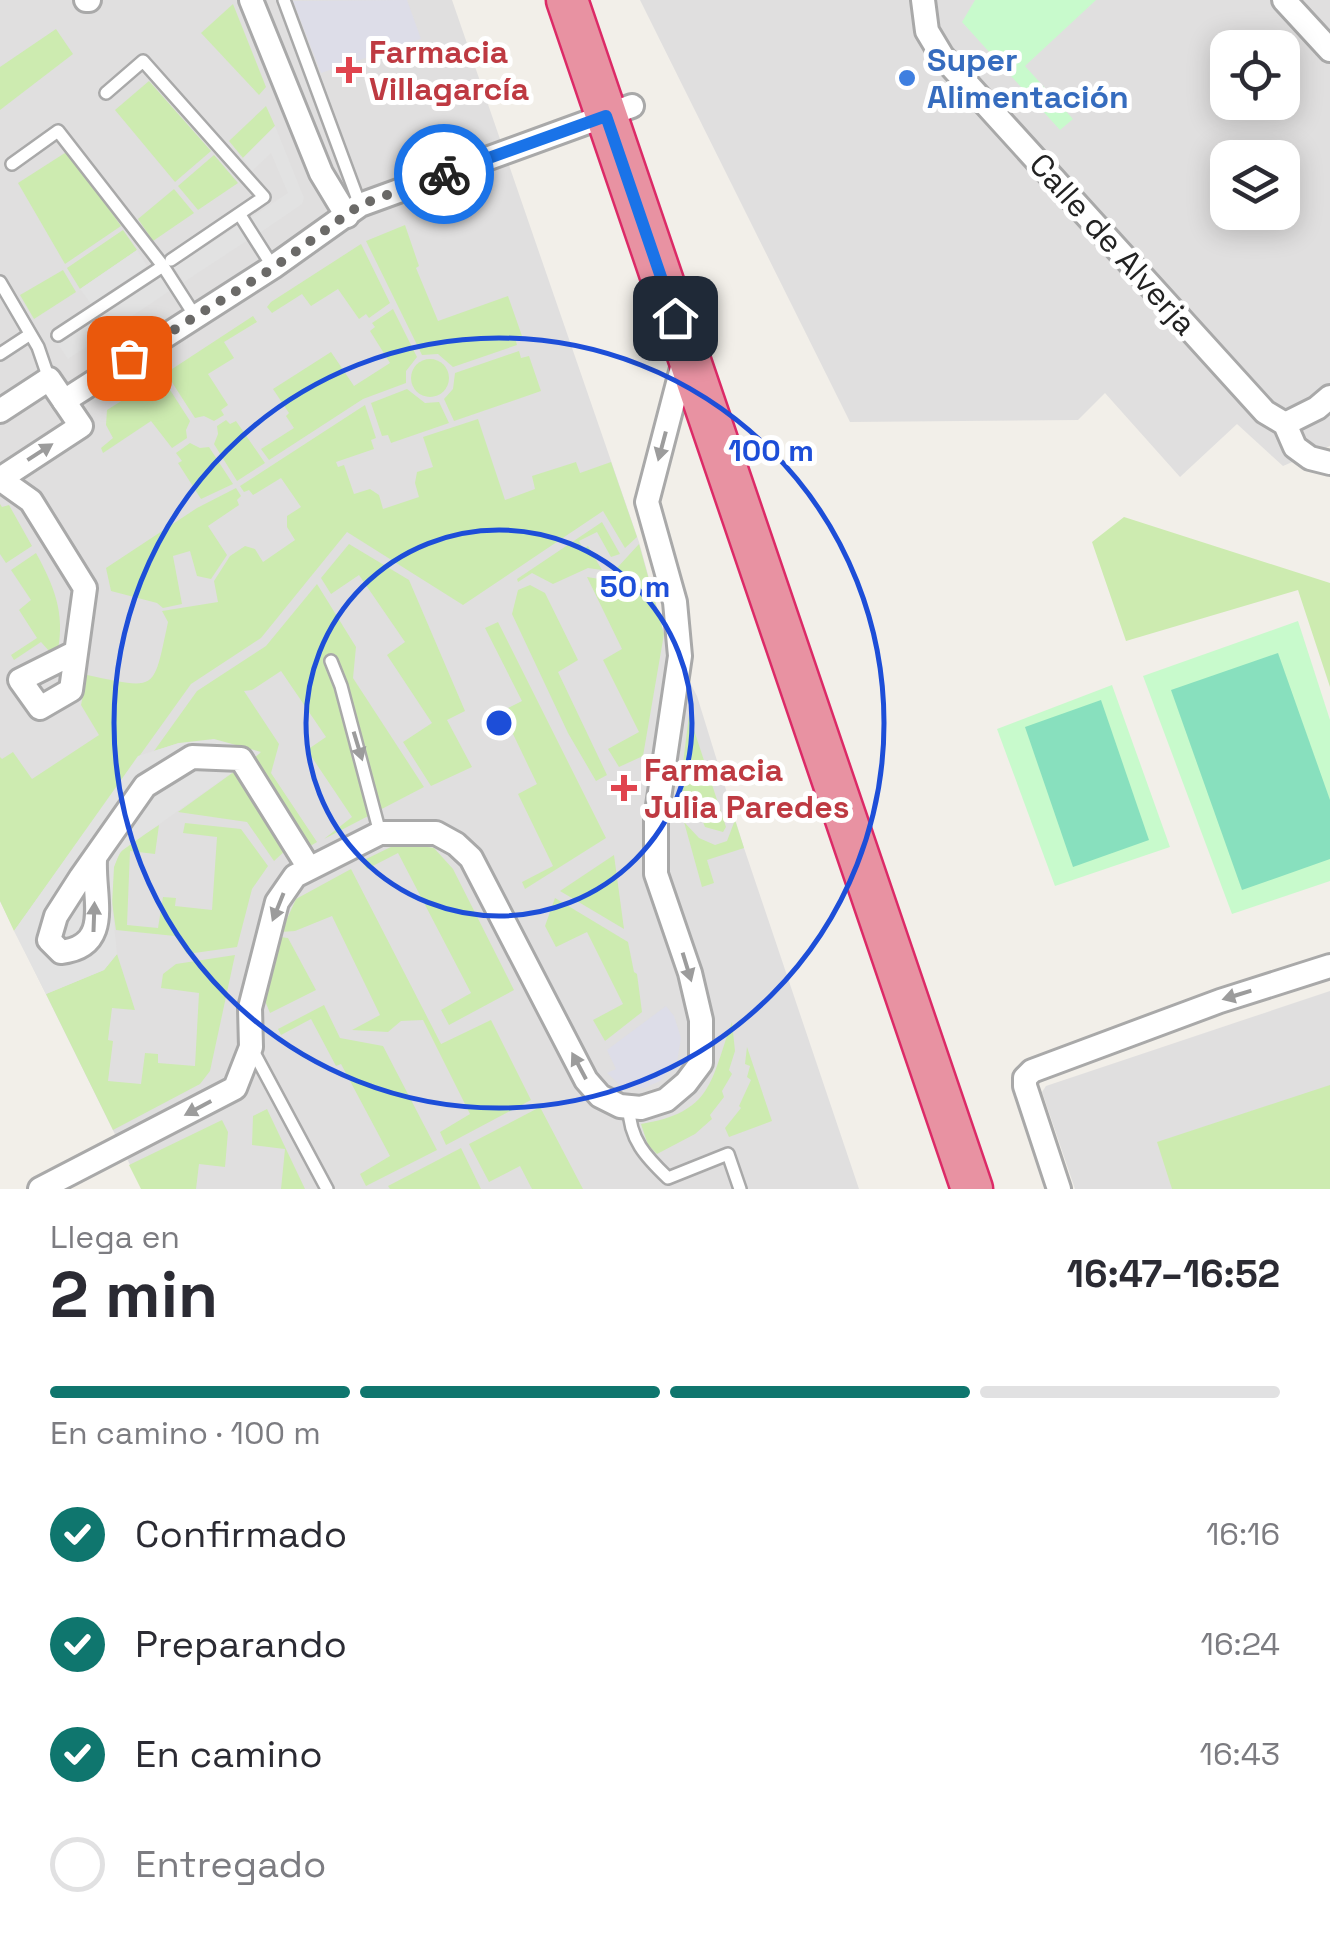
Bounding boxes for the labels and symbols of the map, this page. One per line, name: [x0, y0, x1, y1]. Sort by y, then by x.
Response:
place label: Farmacia Villagarcía: [369, 32, 529, 109]
place label: Super Alimentación: [927, 40, 1129, 117]
marker: Farmacia Villagarcía: [338, 59, 360, 81]
marker: Super Alimentación: [896, 67, 918, 89]
courier: [394, 124, 494, 224]
street label: Calle de Alverja: [1021, 145, 1205, 343]
pin: [633, 276, 718, 361]
pin: [87, 316, 172, 401]
one-way arrow: [653, 431, 669, 462]
text: 100 m: [728, 431, 814, 470]
one-way arrow: [27, 444, 54, 462]
text: 50 m: [600, 567, 670, 606]
centre of rings: [481, 705, 517, 741]
one-way arrow: [351, 731, 366, 762]
place label: Farmacia Julia Paredes: [644, 750, 850, 827]
marker: Farmacia Julia Paredes: [613, 777, 635, 799]
one-way arrow: [270, 892, 286, 922]
one-way arrow: [87, 901, 103, 932]
one-way arrow: [680, 952, 695, 982]
one-way arrow: [1221, 988, 1252, 1003]
one-way arrow: [570, 1052, 587, 1081]
one-way arrow: [184, 1099, 212, 1116]

